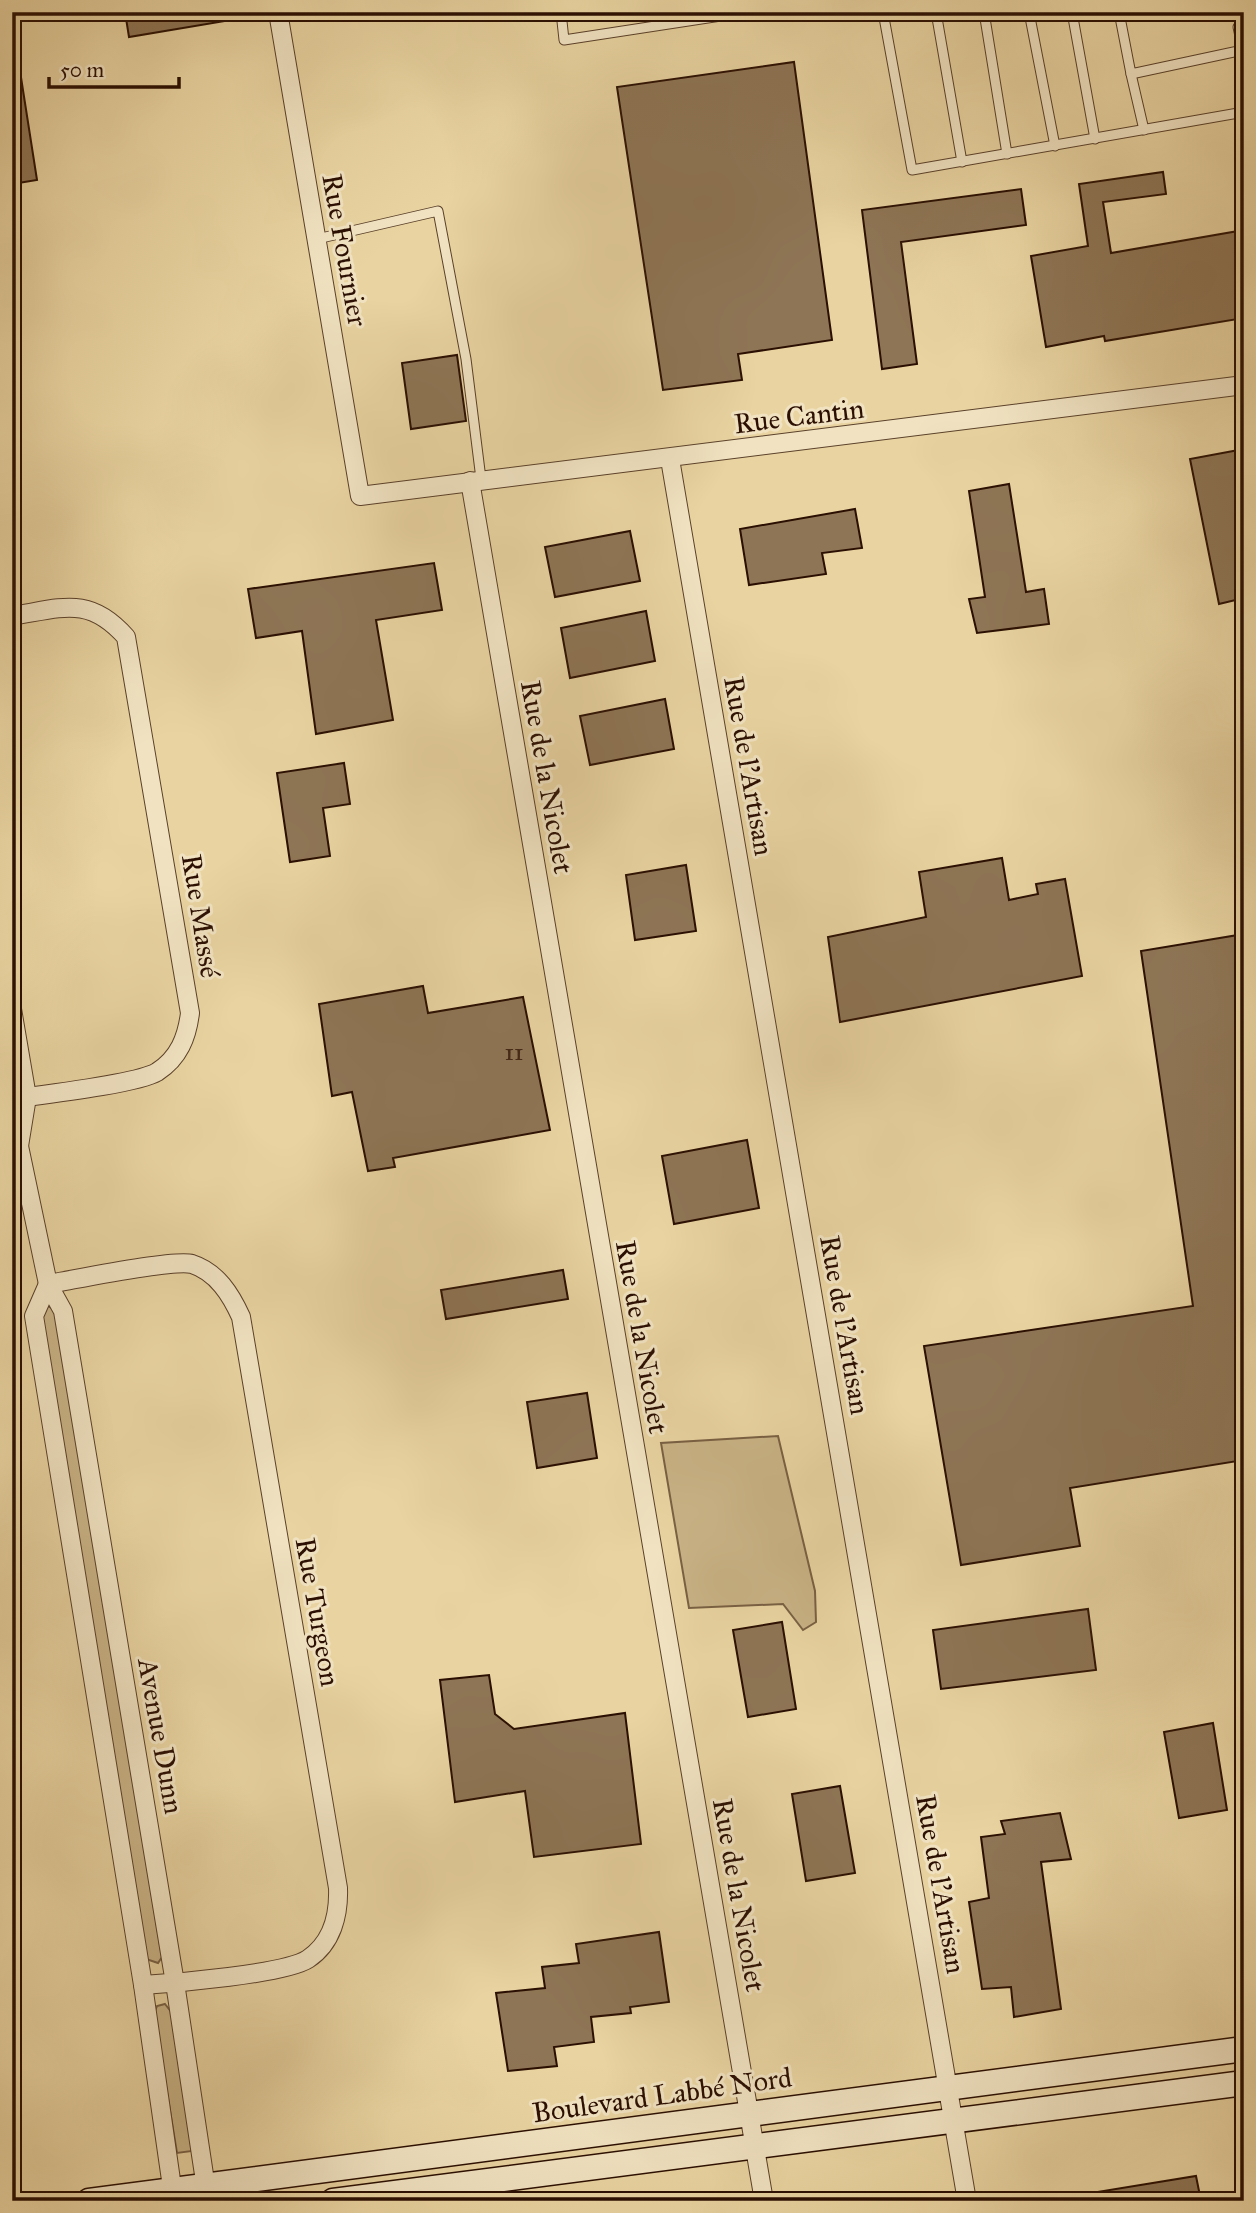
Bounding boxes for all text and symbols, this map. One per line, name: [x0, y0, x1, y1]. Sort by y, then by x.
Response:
scale bar: [49, 46, 178, 90]
text: 50 m: [60, 57, 105, 83]
street label: Rue Fournier: [314, 171, 376, 330]
street label: Rue Cantin: [732, 391, 866, 441]
street label: Rue de l'Artisan: [716, 674, 782, 858]
street label: Rue de la Nicolet: [513, 678, 581, 876]
street label: Rue Massé: [174, 852, 228, 981]
house number: 11: [505, 1037, 523, 1067]
street label: Rue de l'Artisan: [812, 1233, 878, 1417]
street label: Rue de la Nicolet: [608, 1238, 676, 1436]
street label: Rue Turgeon: [288, 1535, 348, 1689]
street label: Avenue Dunn: [130, 1654, 192, 1817]
street label: Rue de l'Artisan: [908, 1792, 974, 1976]
street label: Rue de la Nicolet: [705, 1796, 773, 1994]
street label: Boulevard Labbé Nord: [530, 2059, 794, 2131]

